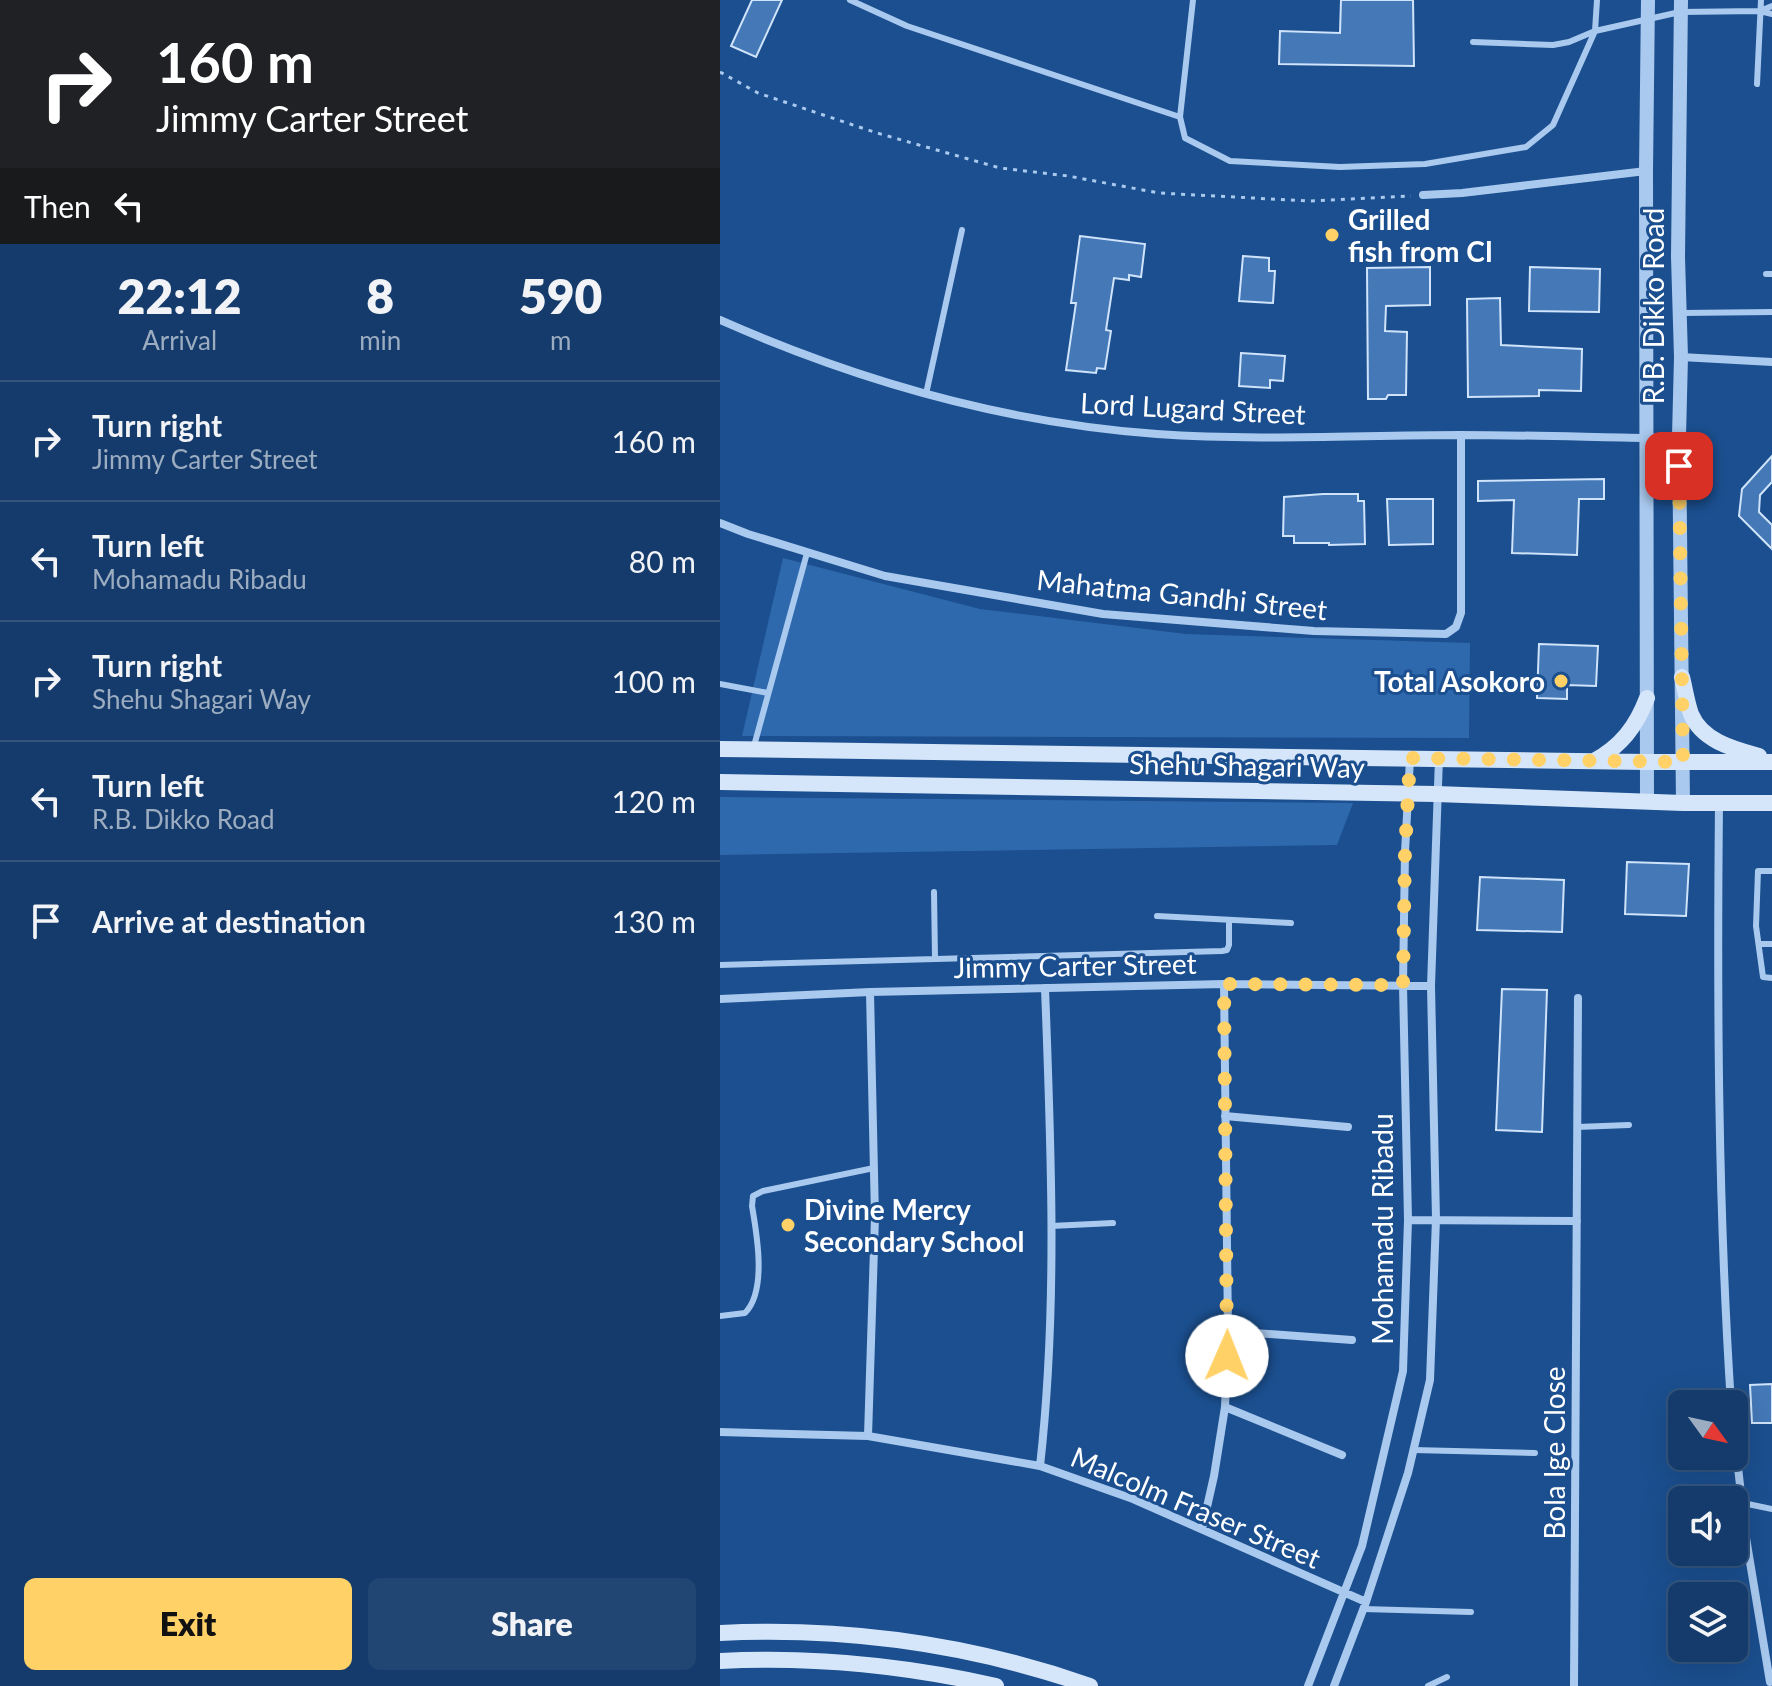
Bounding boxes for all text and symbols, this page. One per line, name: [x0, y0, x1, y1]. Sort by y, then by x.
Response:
text: 160 m: [156, 28, 314, 95]
icon: right: [24, 32, 128, 136]
text: Jimmy Carter Street: [156, 96, 468, 140]
icon: left: [107, 184, 151, 228]
text: Then: [24, 188, 91, 224]
place label: Grilled fish from CI: [1348, 202, 1493, 268]
street label: R.B. Dikko Road: [1636, 208, 1670, 404]
marker: Grilled fish from CI: [1323, 226, 1341, 244]
text: 22:12: [118, 267, 242, 324]
text: 8: [366, 267, 394, 324]
text: 590: [519, 267, 602, 324]
text: Arrival: [142, 324, 217, 356]
text: min: [359, 324, 401, 356]
text: m: [550, 324, 571, 356]
street label: Lord Lugard Street: [1079, 385, 1307, 431]
text: Turn right: [92, 407, 222, 443]
icon: right: [24, 419, 68, 463]
text: 160 m: [611, 423, 696, 459]
pin: [1645, 432, 1713, 500]
text: Jimmy Carter Street: [92, 443, 318, 475]
icon: arrive: [1657, 444, 1701, 488]
text: Turn left: [92, 527, 204, 563]
icon: left: [24, 539, 68, 583]
text: 80 m: [629, 543, 696, 579]
street label: Mahatma Gandhi Street: [1035, 562, 1329, 626]
text: Mohamadu Ribadu: [92, 563, 307, 595]
text: Turn right: [92, 647, 222, 683]
icon: right: [24, 659, 68, 703]
text: 100 m: [611, 663, 696, 699]
place label: Total Asokoro: [1374, 664, 1545, 698]
marker: Total Asokoro: [1552, 672, 1570, 690]
text: Shehu Shagari Way: [92, 683, 311, 715]
street label: Shehu Shagari Way: [1129, 746, 1366, 784]
text: Turn left: [92, 767, 204, 803]
icon: left: [24, 779, 68, 823]
text: 120 m: [611, 783, 696, 819]
text: R.B. Dikko Road: [92, 803, 275, 835]
icon: arrive: [24, 899, 68, 943]
text: Arrive at destination: [92, 903, 366, 939]
text: 130 m: [611, 903, 696, 939]
street label: Jimmy Carter Street: [953, 946, 1197, 984]
street label: Mohamadu Ribadu: [1365, 1113, 1399, 1345]
place label: Divine Mercy Secondary School: [804, 1192, 1025, 1258]
marker: Divine Mercy Secondary School: [779, 1216, 797, 1234]
position arrow: [1185, 1314, 1269, 1398]
street label: Bola Ige Close: [1537, 1366, 1571, 1540]
north arrow: [1668, 1390, 1748, 1470]
map controls: [1668, 1390, 1748, 1662]
street label: Malcolm Fraser Street: [1066, 1439, 1326, 1575]
button: sound: [1668, 1486, 1748, 1566]
button: Exit: [24, 1578, 352, 1670]
button: Share: [368, 1578, 696, 1670]
button: layers: [1668, 1582, 1748, 1662]

